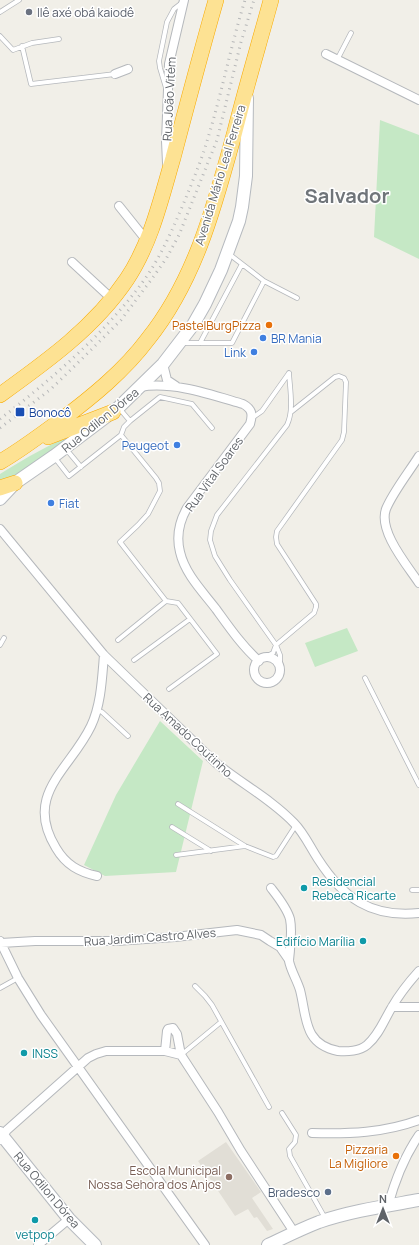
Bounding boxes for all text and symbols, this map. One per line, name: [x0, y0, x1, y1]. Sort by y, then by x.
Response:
place label: Ilê axé obá kaiodê: [37, 4, 134, 21]
marker: Ilê axé obá kaiodê: [24, 7, 34, 17]
street label: Rua João Vitém: [158, 57, 180, 141]
street label: Avenida Mário Leal Ferreira: [191, 103, 249, 247]
district label: Salvador: [305, 182, 389, 209]
place label: PastelBurgPizza: [172, 317, 261, 334]
marker: PastelBurgPizza: [264, 320, 274, 330]
place label: BR Mania: [271, 330, 322, 347]
marker: BR Mania: [258, 333, 268, 343]
place label: Link: [224, 344, 247, 361]
marker: Link: [249, 347, 259, 357]
street label: Rua Odilon Dórea: [58, 384, 142, 456]
place label: Bonocô: [29, 404, 71, 421]
marker: Bonocô: [14, 406, 26, 418]
street label: Rua Vital Soares: [181, 433, 247, 515]
place label: Peugeot: [122, 437, 169, 454]
marker: Peugeot: [172, 440, 182, 450]
place label: Fiat: [59, 495, 80, 512]
marker: Fiat: [46, 498, 56, 508]
street label: Rua Amado Coutinho: [140, 689, 236, 781]
place label: Residencial Rebeca Ricarte: [312, 873, 396, 904]
marker: Residencial Rebeca Ricarte: [299, 883, 309, 893]
street label: Rua Jardim Castro Alves: [83, 924, 217, 950]
place label: Edifício Marília: [276, 933, 355, 950]
marker: Edifício Marília: [358, 936, 368, 946]
place label: INSS: [32, 1045, 58, 1062]
marker: INSS: [19, 1048, 29, 1058]
place label: Pizzaria La Migliore: [329, 1141, 388, 1172]
street label: Rua Odilon Dórea: [10, 1148, 84, 1232]
marker: Pizzaria La Migliore: [391, 1151, 401, 1161]
place label: Escola Municipal Nossa Sehora dos Anjos: [88, 1162, 221, 1193]
marker: Escola Municipal Nossa Sehora dos Anjos: [224, 1172, 234, 1182]
place label: Bradesco: [268, 1184, 320, 1201]
marker: Bradesco: [323, 1187, 333, 1197]
north arrow: [363, 1189, 403, 1229]
text: N: [379, 1191, 387, 1206]
marker: vetpop: [30, 1215, 40, 1225]
place label: vetpop: [16, 1226, 54, 1243]

